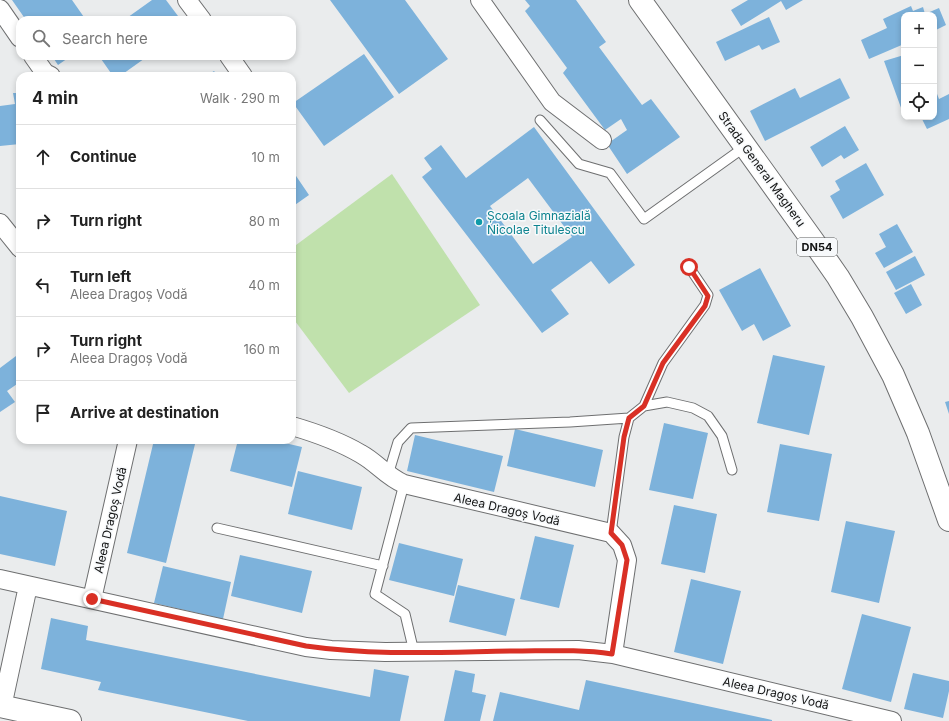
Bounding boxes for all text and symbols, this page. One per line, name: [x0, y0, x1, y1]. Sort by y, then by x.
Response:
map controls: [901, 12, 937, 120]
button: +: [901, 12, 937, 48]
search box: [16, 16, 296, 60]
icon: search: [30, 27, 52, 49]
text: Search here: [62, 29, 148, 48]
button: −: [901, 48, 937, 84]
button: locate: [901, 84, 937, 120]
text: 4 min: [32, 88, 78, 108]
text: Walk · 290 m: [200, 90, 280, 106]
street label: Strada General Magheru: [715, 109, 809, 229]
icon: ahead: [32, 146, 54, 168]
text: Continue: [70, 147, 137, 166]
text: 10 m: [251, 149, 280, 165]
place label: Școala Gimnazială Nicolae Titulescu: [487, 208, 591, 237]
icon: right: [32, 210, 54, 232]
text: Turn right: [70, 211, 142, 230]
text: 80 m: [249, 213, 280, 229]
marker: Școala Gimnazială Nicolae Titulescu: [474, 217, 484, 227]
road number: DN54: [797, 238, 837, 256]
route start: [680, 258, 698, 276]
text: Turn left: [70, 267, 131, 286]
icon: left: [32, 274, 54, 296]
text: 40 m: [248, 277, 280, 293]
text: Aleea Dragoș Vodă: [70, 286, 188, 302]
text: Turn right: [70, 331, 142, 350]
icon: right: [32, 338, 54, 360]
text: 160 m: [243, 341, 280, 357]
text: Aleea Dragoș Vodă: [70, 350, 188, 366]
icon: arrive: [32, 402, 54, 424]
text: Arrive at destination: [70, 403, 219, 422]
street label: Aleea Dragoș Vodă: [90, 465, 130, 575]
street label: Aleea Dragoș Vodă: [452, 489, 562, 529]
route end: [83, 590, 101, 608]
street label: Aleea Dragoș Vodă: [721, 673, 831, 713]

